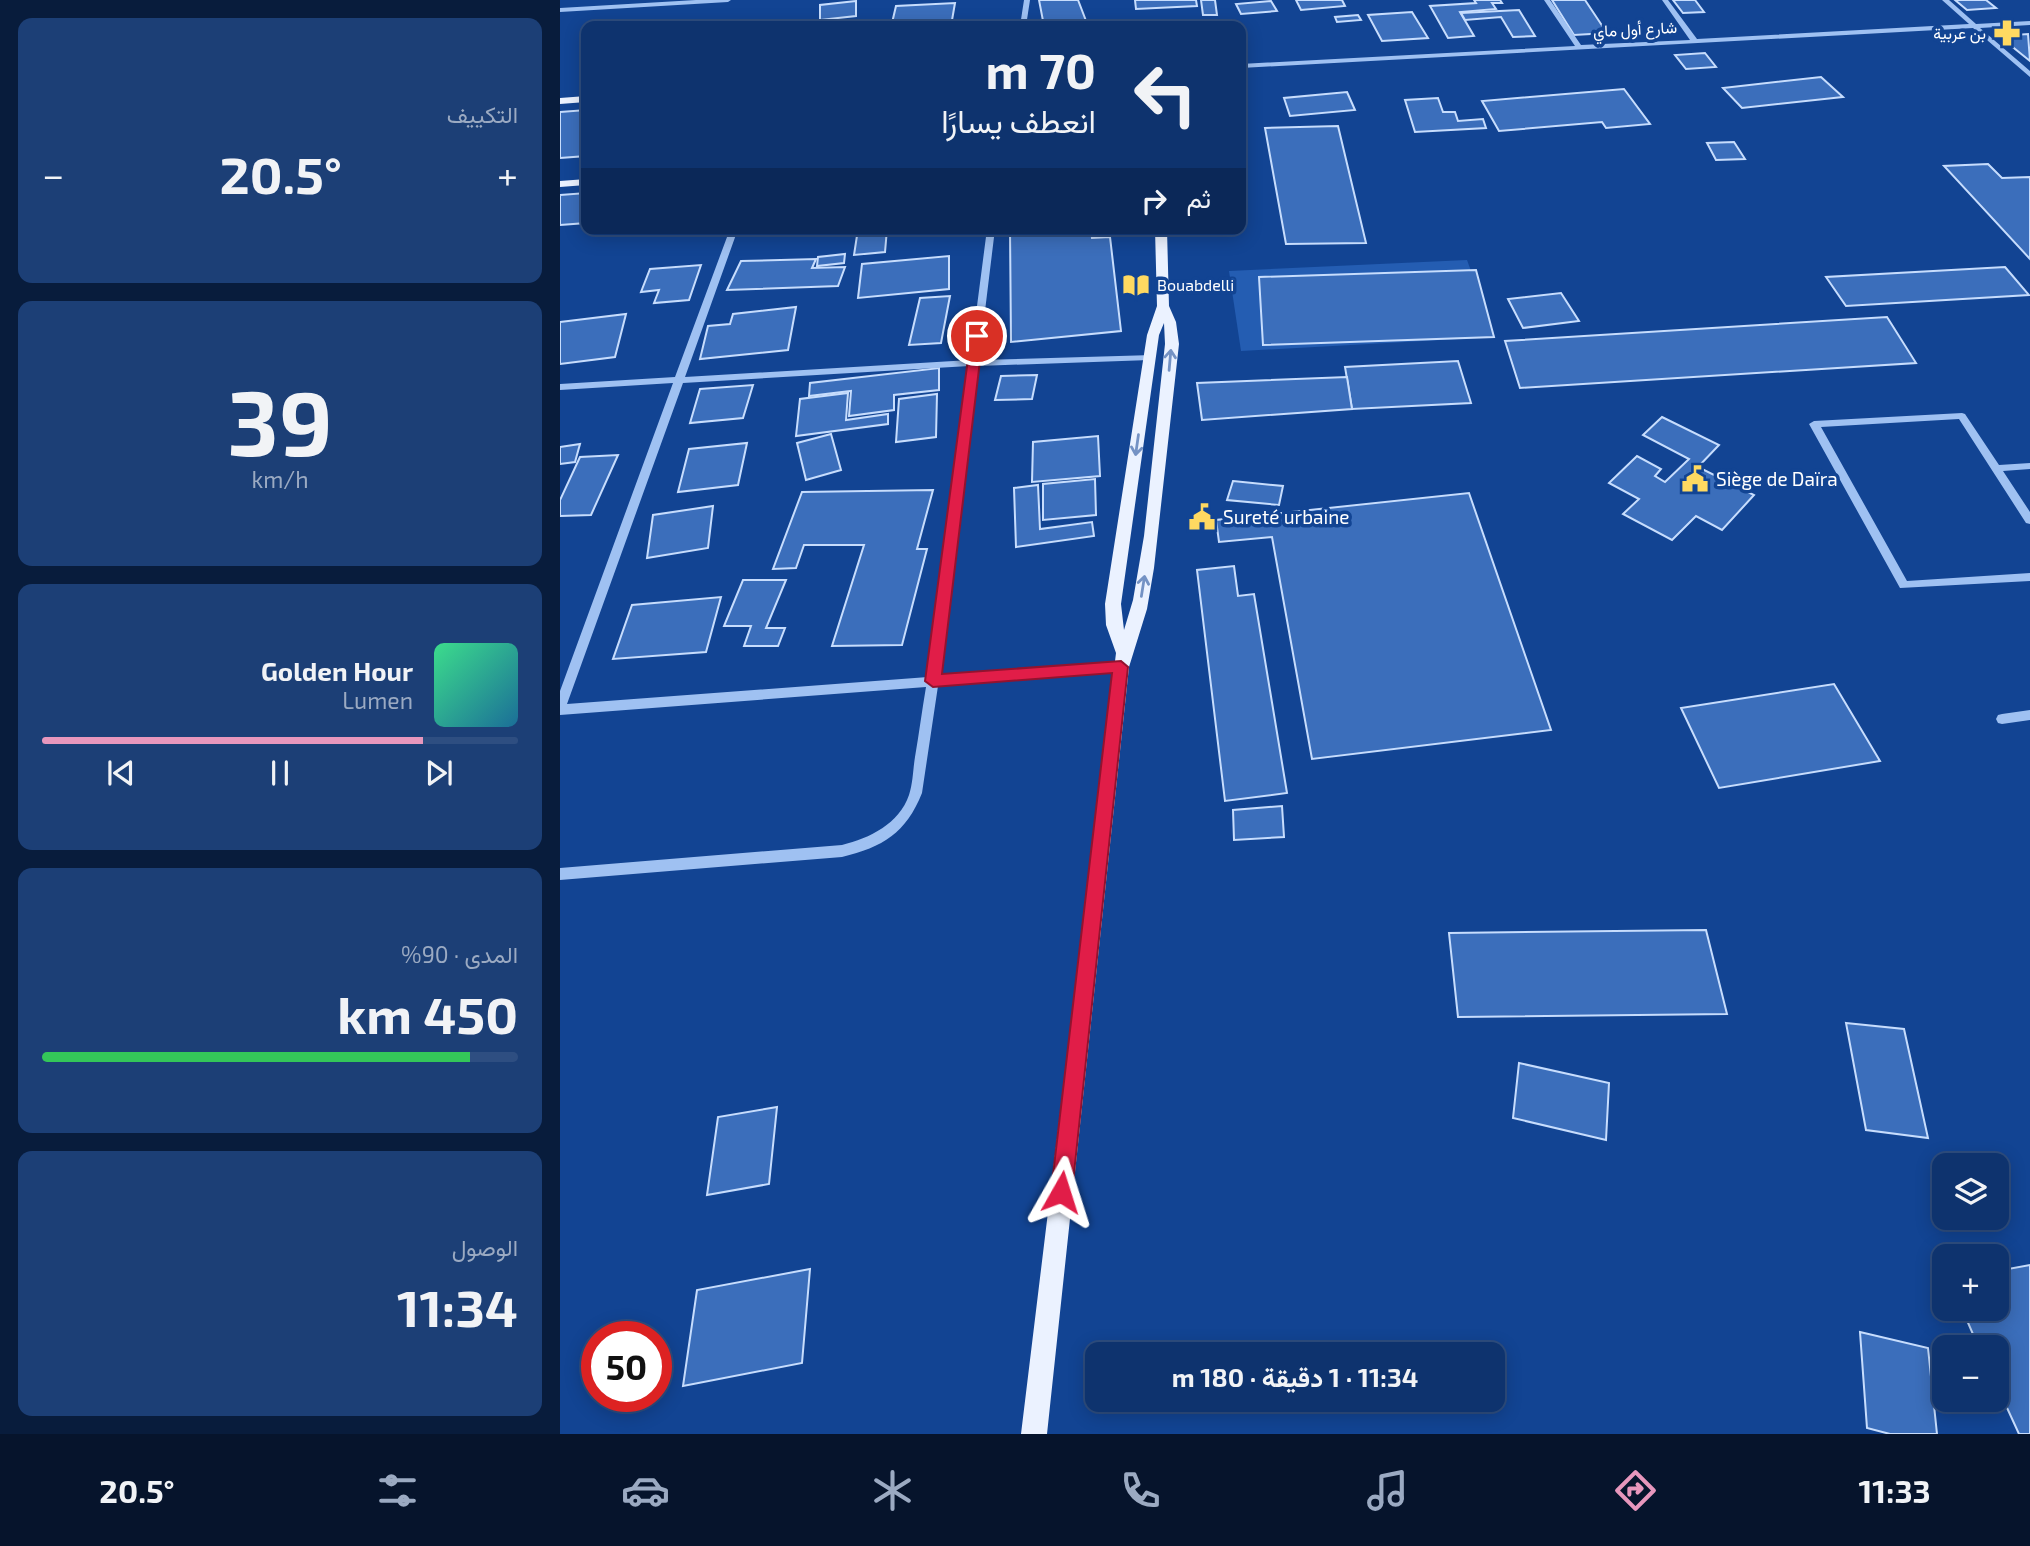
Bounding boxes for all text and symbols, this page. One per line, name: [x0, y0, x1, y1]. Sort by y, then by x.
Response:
street label: شارع أول ماي: [1592, 17, 1678, 45]
pharmacy icon: بن عربية: [1992, 18, 2022, 48]
place label: بن عربية: [1933, 23, 1986, 44]
text: 70 m: [985, 40, 1096, 99]
icon: left: [1120, 49, 1211, 140]
text: التكييف: [447, 100, 518, 128]
text: انعطف يسارًا: [941, 101, 1096, 139]
text: 20.5°: [219, 142, 342, 204]
text: −: [42, 151, 64, 197]
text: +: [497, 151, 518, 197]
icon: right: [1135, 182, 1173, 220]
text: ثم: [1187, 182, 1211, 213]
library icon: Bouabdelli: [1121, 270, 1151, 300]
place label: Bouabdelli: [1157, 275, 1234, 294]
pin: [947, 306, 1007, 366]
icon: arrive: [958, 317, 996, 355]
one-way arrow: [1164, 349, 1177, 372]
text: 39: [227, 365, 333, 474]
one-way arrow: [1130, 433, 1143, 456]
public building icon: Siège de Daïra: [1680, 464, 1710, 494]
text: km/h: [251, 465, 309, 493]
place label: Siège de Daïra: [1716, 467, 1838, 490]
public building icon: Sureté urbaine: [1187, 502, 1217, 532]
place label: Sureté urbaine: [1223, 505, 1349, 528]
one-way arrow: [1137, 575, 1150, 598]
text: Golden Hour: [261, 655, 413, 686]
text: Lumen: [342, 686, 413, 714]
icon: previous: [102, 754, 140, 792]
icon: pause: [261, 754, 299, 792]
icon: next: [420, 754, 458, 792]
text: المدى · 90%: [401, 940, 518, 968]
text: 450 km: [337, 982, 518, 1044]
map controls: [1932, 1153, 2009, 1412]
button: layers: [1932, 1153, 2009, 1230]
position arrow: [1024, 1155, 1098, 1229]
text: الوصول: [452, 1233, 518, 1261]
button: +: [1932, 1244, 2009, 1321]
text: 11:34: [397, 1275, 518, 1337]
speed limit sign: 50: [581, 1321, 672, 1412]
button: −: [1932, 1335, 2009, 1412]
text: 11:34 · 1 دقيقة · 180 m: [1172, 1361, 1418, 1392]
icon: filters: [373, 1466, 422, 1515]
icon: car: [621, 1466, 670, 1515]
icon: climate: [868, 1466, 917, 1515]
icon: phone: [1116, 1466, 1165, 1515]
icon: music: [1363, 1466, 1412, 1515]
icon: directions: [1611, 1466, 1660, 1515]
text: 20.5°: [99, 1471, 175, 1509]
text: 11:33: [1859, 1471, 1931, 1509]

